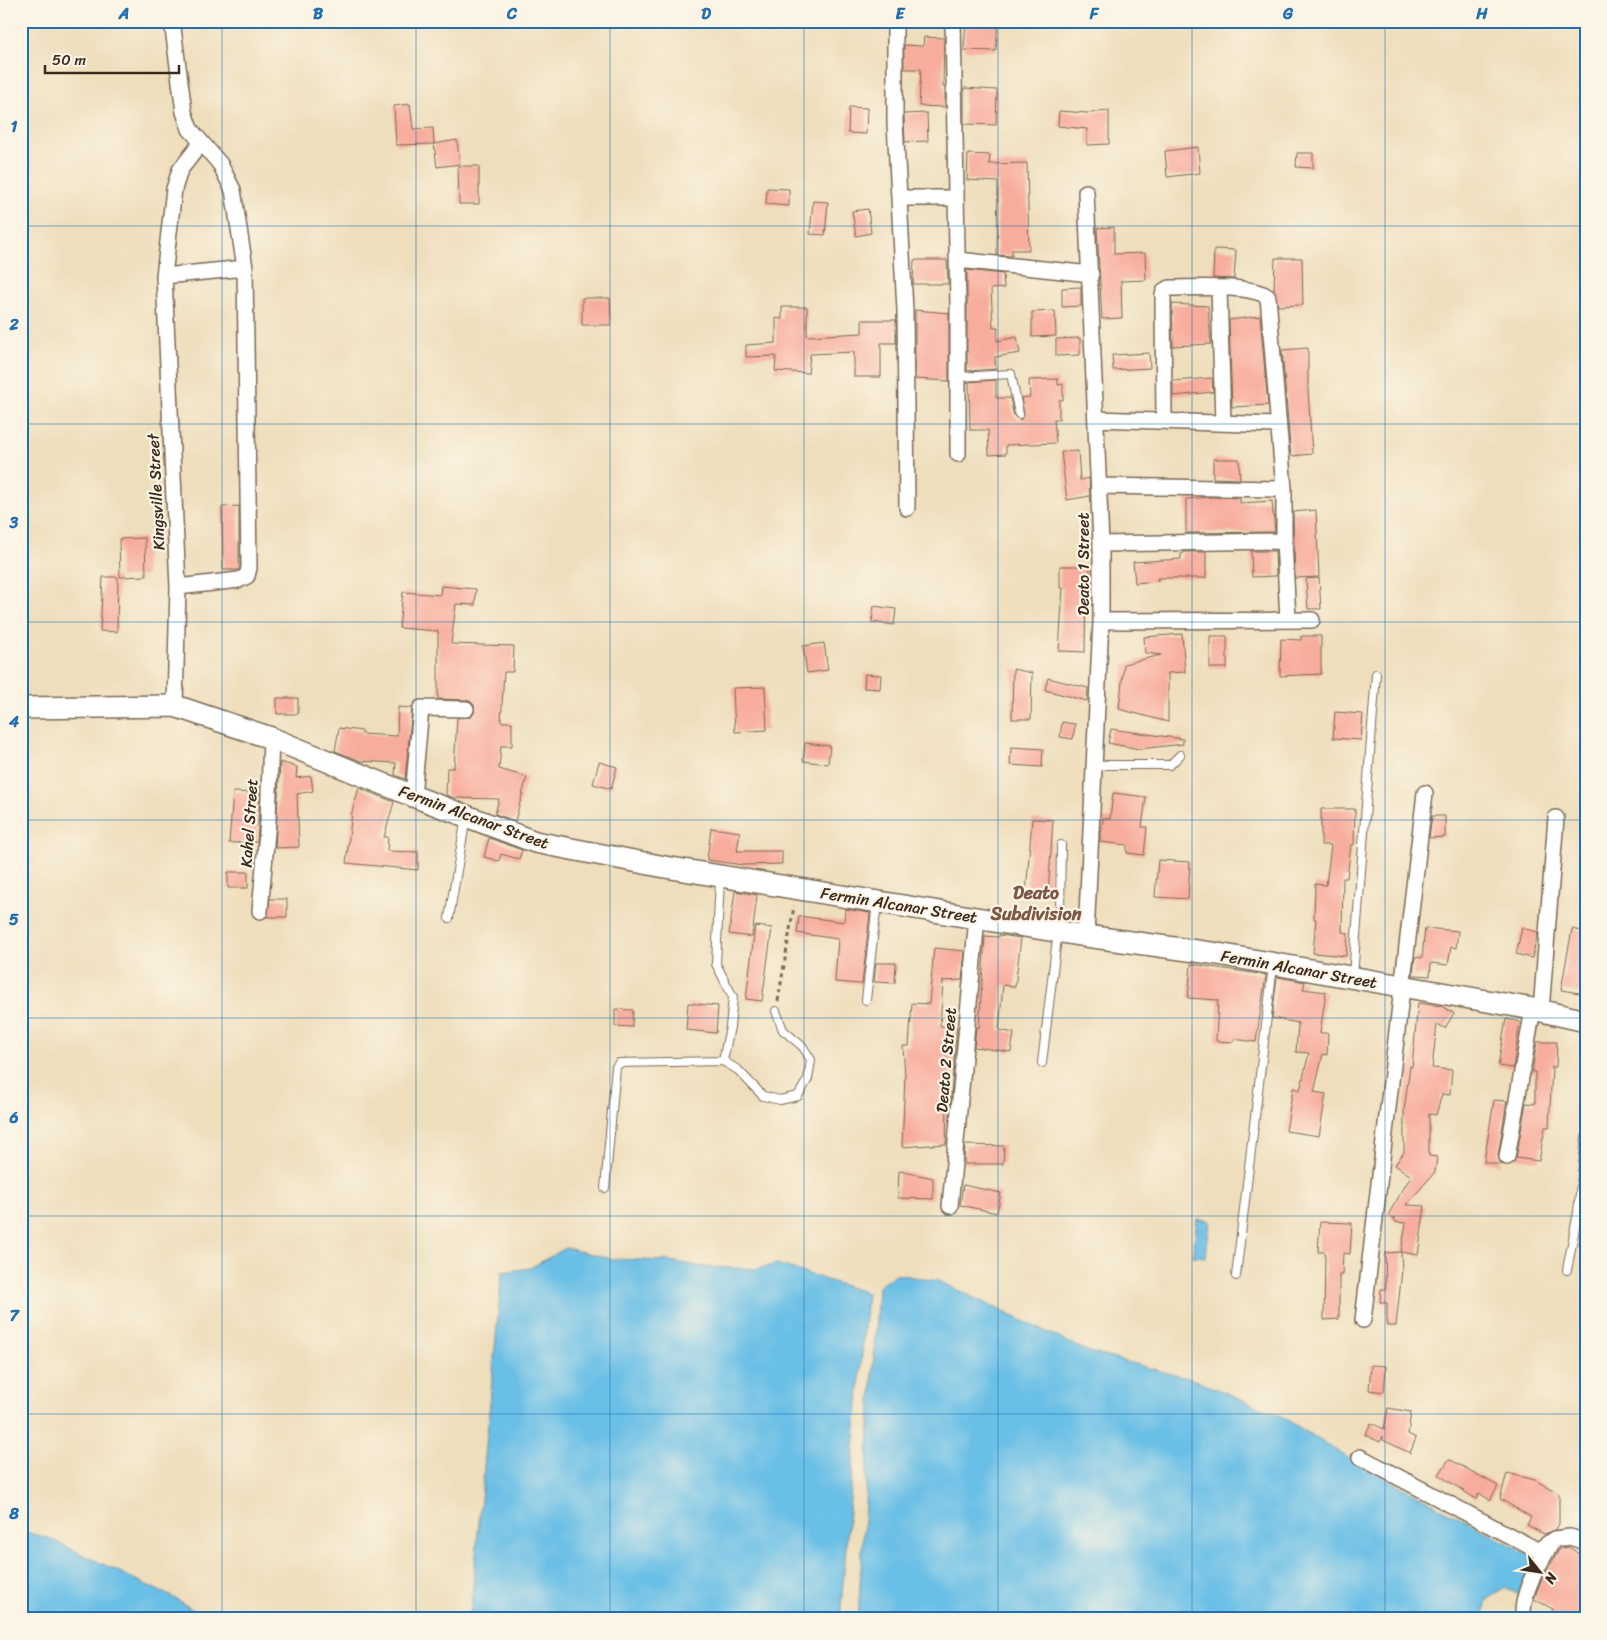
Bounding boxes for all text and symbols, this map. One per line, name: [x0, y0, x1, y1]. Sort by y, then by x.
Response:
text: A: [118, 0, 129, 28]
text: B: [313, 0, 324, 28]
text: C: [506, 0, 518, 28]
text: D: [701, 0, 711, 28]
text: E: [896, 0, 906, 28]
text: F: [1089, 0, 1100, 28]
text: G: [1282, 0, 1294, 28]
text: H: [1475, 0, 1488, 28]
scale bar: [45, 42, 179, 74]
text: 50 m: [52, 47, 87, 73]
text: 1: [11, 112, 18, 141]
text: 2: [8, 310, 19, 339]
street label: Kingsville Street: [138, 432, 174, 551]
text: 3: [9, 508, 19, 537]
street label: Deato 1 Street: [1069, 513, 1098, 615]
text: 4: [8, 707, 19, 736]
street label: Fermin Alcanar Street: [395, 776, 553, 858]
street label: Kahel Street: [231, 778, 267, 868]
district label: Deato Subdivision: [990, 877, 1082, 930]
street label: Fermin Alcanar Street: [819, 878, 979, 932]
text: 5: [9, 905, 19, 934]
street label: Fermin Alcanar Street: [1219, 941, 1379, 997]
street label: Deato 2 Street: [927, 1006, 965, 1114]
text: 6: [8, 1103, 19, 1132]
text: 7: [9, 1301, 20, 1330]
text: 8: [8, 1499, 19, 1528]
north arrow: [1514, 1548, 1564, 1598]
text: N: [1537, 1567, 1565, 1589]

